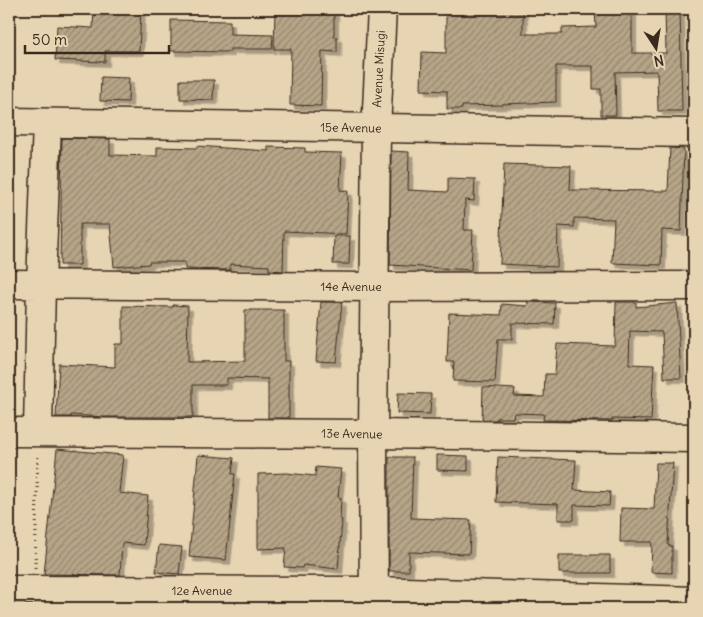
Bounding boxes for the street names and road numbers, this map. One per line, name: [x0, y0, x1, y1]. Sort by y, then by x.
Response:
street label: Avenue Misugi: [369, 30, 388, 108]
street label: 15e Avenue: [320, 119, 382, 136]
street label: 14e Avenue: [320, 279, 382, 294]
street label: 13e Avenue: [321, 425, 383, 442]
street label: 12e Avenue: [172, 583, 232, 598]

